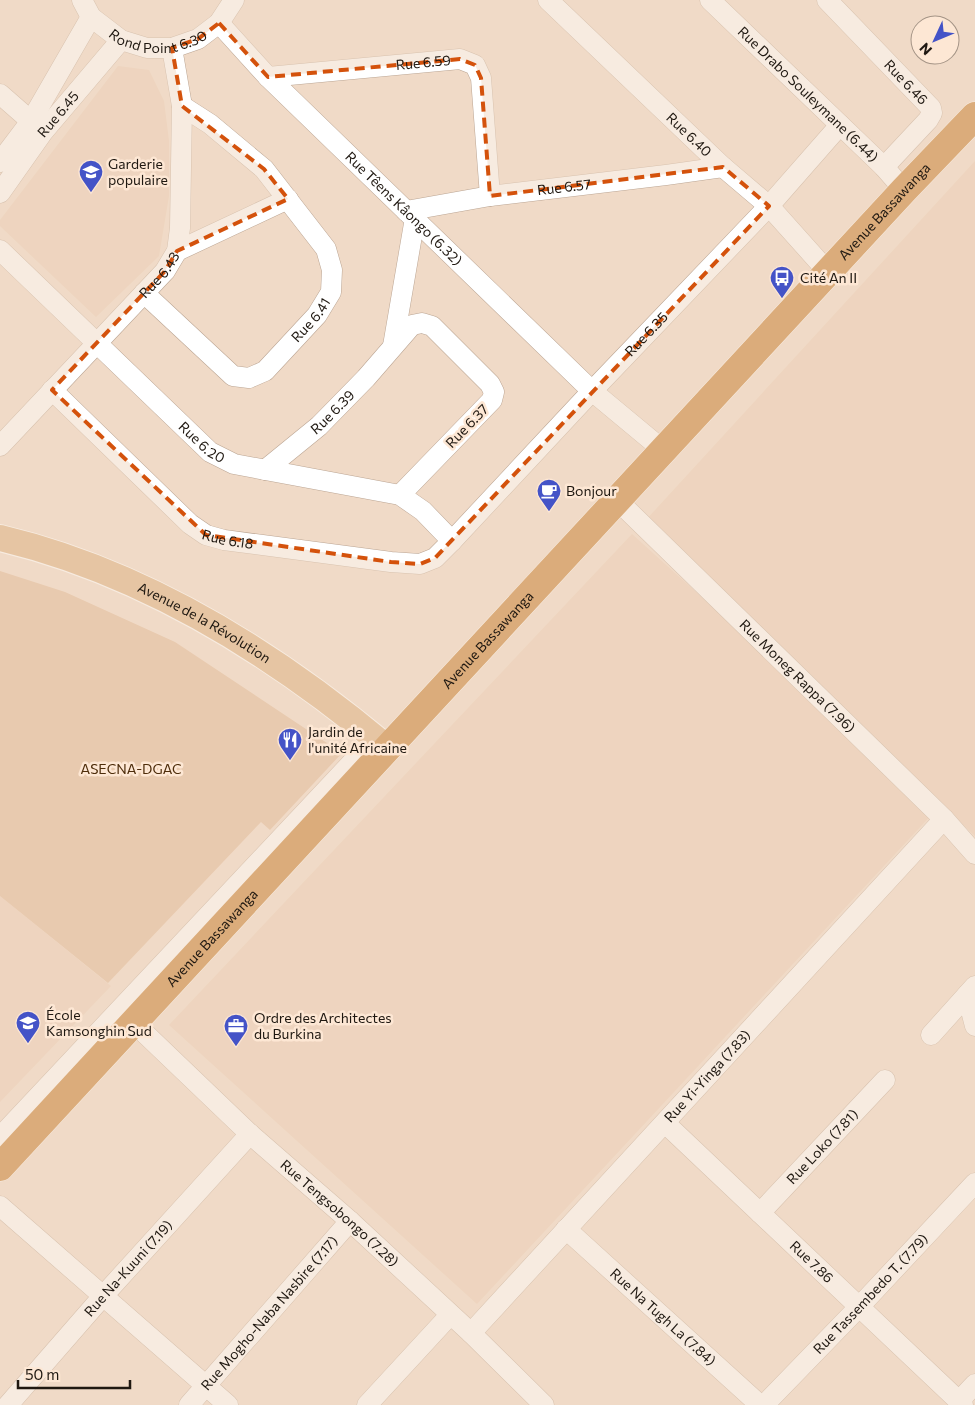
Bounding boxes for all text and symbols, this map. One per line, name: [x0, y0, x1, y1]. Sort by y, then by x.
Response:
north arrow: [910, 15, 960, 65]
street label: Rond Point 6.30: [107, 21, 209, 37]
street label: Rue Drabo Souleymane (6.44): [735, 23, 882, 165]
text: Rond Point 6.30: [106, 25, 210, 56]
text: N: [916, 40, 935, 59]
street label: Rue 6.59: [395, 51, 452, 73]
street label: Rue 6.46: [881, 56, 932, 108]
street label: Rue 6.45: [33, 87, 82, 140]
street label: Rue 6.40: [663, 109, 716, 160]
street label: Rue Têens Kâongo (6.32): [342, 148, 466, 269]
place label: Garderie populaire: [108, 155, 168, 188]
school or university icon: Garderie populaire: [78, 159, 104, 193]
street label: Avenue Bassawanga: [835, 159, 934, 263]
street label: Rue 6.57: [536, 175, 592, 198]
street label: Rue 6.43: [135, 248, 183, 301]
bus stop icon: Cité An II: [769, 265, 795, 299]
place label: Cité An II: [800, 269, 857, 286]
street label: Rue 6.41: [287, 294, 333, 345]
street label: Rue 6.35: [621, 308, 671, 360]
street label: Rue 6.39: [307, 386, 358, 437]
street label: Rue 6.37: [442, 400, 492, 451]
street label: Rue 6.20: [175, 418, 228, 466]
cafe icon: Bonjour: [536, 478, 562, 512]
place label: Bonjour: [566, 482, 617, 499]
street label: Rue 6.18: [200, 525, 255, 552]
street label: Avenue de la Révolution: [135, 578, 274, 666]
street label: Avenue Bassawanga: [438, 587, 537, 692]
street label: Rue Moneg Rappa (7.96): [736, 615, 859, 736]
place label: Jardin de l'unité Africaine: [308, 723, 407, 756]
restaurant icon: Jardin de l'unité Africaine: [277, 727, 303, 761]
park label: ASECNA-DGAC: [80, 760, 182, 777]
street label: Avenue Bassawanga: [162, 885, 261, 990]
place label: École Kamsonghin Sud: [46, 1006, 152, 1039]
place label: Ordre des Architectes du Burkina: [254, 1009, 392, 1042]
school or university icon: École Kamsonghin Sud: [15, 1010, 41, 1044]
office icon: Ordre des Architectes du Burkina: [223, 1013, 249, 1047]
street label: Rue Yi-Yinga (7.83): [660, 1026, 754, 1126]
street label: Rue Loko (7.81): [783, 1105, 861, 1187]
street label: Rue Tengsobongo (7.28): [277, 1156, 402, 1270]
street label: Rue Na-Kuuni (7.19): [80, 1216, 176, 1320]
street label: Rue Tassembedo T. (7.79): [809, 1230, 931, 1357]
street label: Rue Mogho-Naba Nasbire (7.17): [197, 1232, 341, 1394]
street label: Rue 7.86: [787, 1237, 837, 1286]
street label: Rue Na Tugh La (7.84): [607, 1264, 720, 1369]
scale bar: [18, 1358, 130, 1390]
text: 50 m: [25, 1365, 59, 1383]

